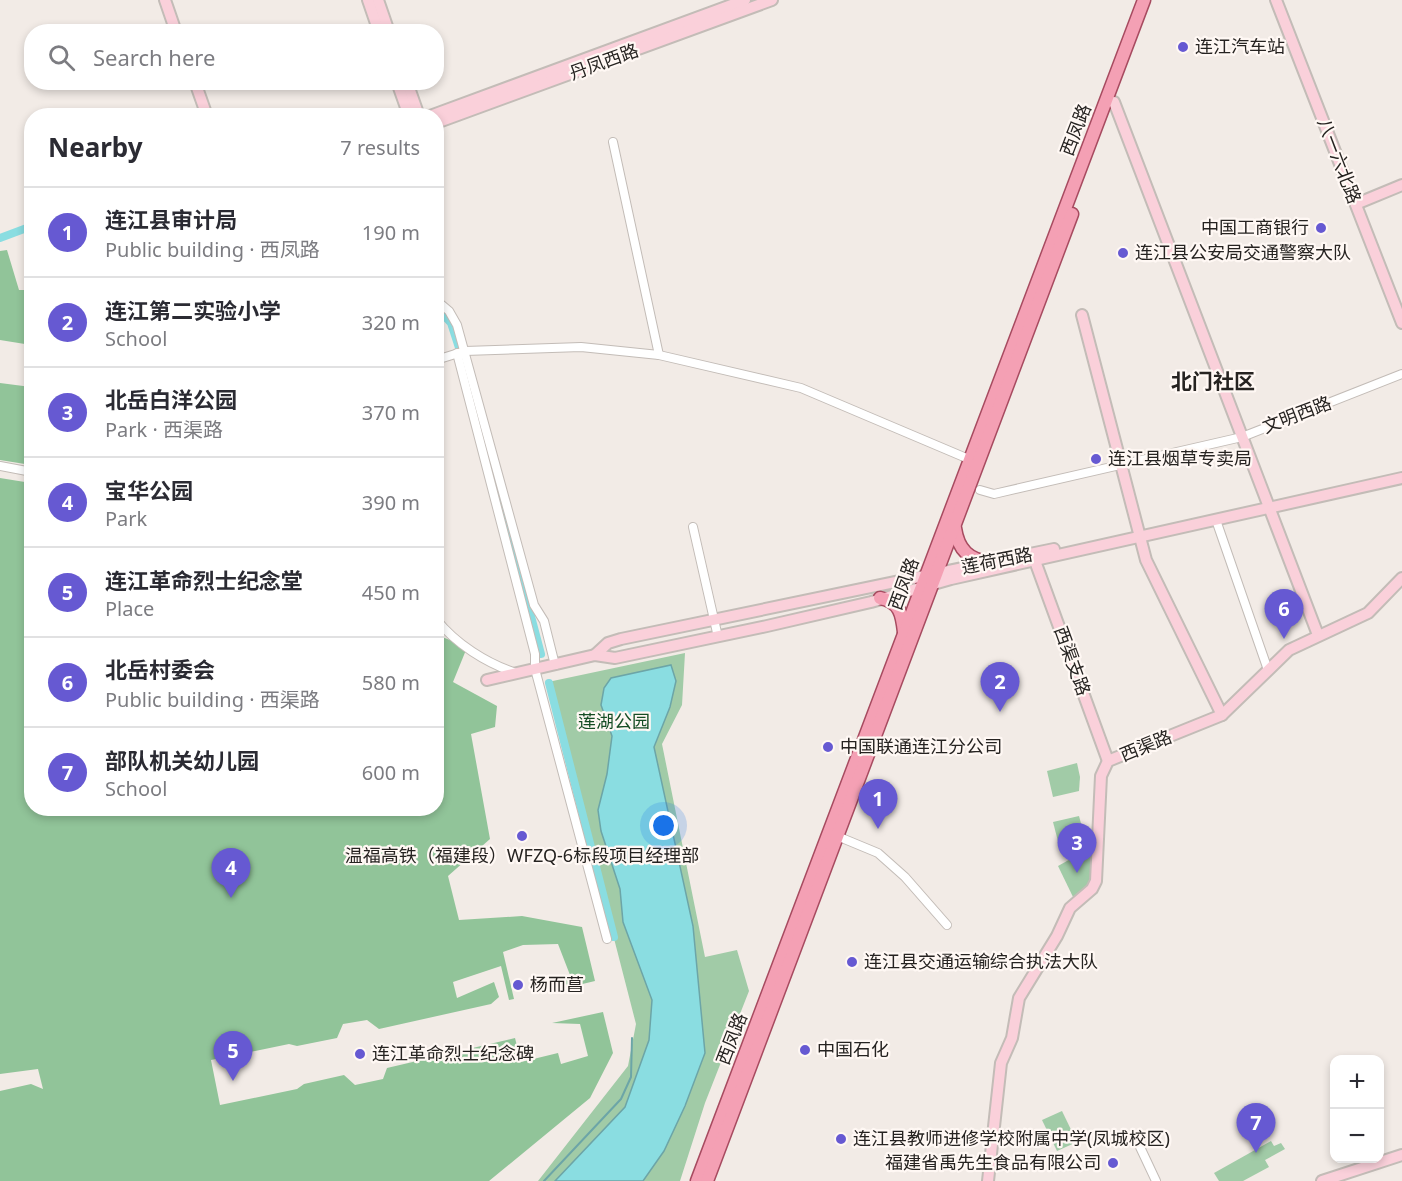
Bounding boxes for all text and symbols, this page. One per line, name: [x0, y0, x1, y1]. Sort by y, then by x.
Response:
search box: [24, 24, 444, 90]
place label: 连江汽车站: [1195, 34, 1285, 58]
street label: 丹凤西路: [566, 37, 642, 85]
marker: 连江汽车站: [1176, 40, 1190, 54]
icon: search: [45, 41, 78, 74]
text: Search here: [93, 42, 215, 72]
street label: 西凤路: [1054, 100, 1096, 159]
street label: 八一六北路: [1313, 114, 1367, 207]
text: Nearby: [48, 129, 143, 165]
text: 7 results: [340, 134, 420, 161]
text: 连江县审计局: [105, 204, 237, 234]
place label: 中国工商银行: [1201, 215, 1309, 239]
text: 1: [62, 219, 73, 246]
text: 190 m: [362, 219, 420, 246]
marker: 中国工商银行: [1314, 221, 1328, 235]
text: Public building · 西凤路: [105, 236, 320, 263]
place label: 连江县公安局交通警察大队: [1135, 240, 1351, 264]
marker: 连江县公安局交通警察大队: [1116, 246, 1130, 260]
text: 连江第二实验小学: [105, 295, 281, 325]
text: 2: [62, 309, 73, 336]
text: 320 m: [362, 309, 420, 336]
text: School: [105, 325, 167, 352]
district label: 北门社区: [1171, 367, 1255, 395]
text: 北岳白洋公园: [105, 384, 237, 414]
street label: 文明西路: [1259, 390, 1335, 438]
text: 3: [62, 399, 73, 426]
text: 370 m: [362, 399, 420, 426]
text: Park · 西渠路: [105, 416, 223, 443]
place label: 连江县烟草专卖局: [1108, 446, 1252, 470]
marker: 连江县烟草专卖局: [1089, 452, 1103, 466]
text: 宝华公园: [105, 475, 193, 505]
text: 4: [62, 489, 73, 516]
text: 390 m: [362, 489, 420, 516]
text: Park: [105, 505, 147, 532]
street label: 莲荷西路: [959, 541, 1034, 579]
street label: 西凤路: [883, 554, 924, 613]
text: 连江革命烈士纪念堂: [105, 565, 303, 595]
text: 5: [62, 579, 73, 606]
text: 450 m: [362, 579, 420, 606]
pin: 6: [1264, 590, 1304, 639]
text: Place: [105, 595, 154, 622]
street label: 西渠支路: [1049, 623, 1097, 699]
text: 北岳村委会: [105, 654, 215, 684]
pin: 2: [980, 662, 1020, 712]
text: 6: [62, 669, 73, 696]
text: 580 m: [362, 669, 420, 696]
text: Public building · 西渠路: [105, 686, 320, 713]
park label: 莲湖公园: [578, 709, 650, 733]
street label: 西渠路: [1116, 724, 1175, 766]
place label: 中国联通连江分公司: [840, 734, 1002, 758]
marker: 中国联通连江分公司: [821, 740, 835, 754]
text: 部队机关幼儿园: [105, 745, 259, 775]
text: 7: [62, 759, 73, 786]
text: 600 m: [362, 759, 420, 786]
text: School: [105, 775, 167, 802]
pin: 1: [858, 780, 898, 829]
your location: [649, 811, 678, 840]
pin: 3: [1058, 824, 1096, 873]
marker: 温福高铁（福建段）WFZQ-6标段项目经理部: [515, 829, 529, 843]
place label: 温福高铁（福建段）WFZQ-6标段项目经理部: [345, 843, 699, 867]
pin: 4: [212, 848, 250, 898]
place label: 连江县交通运输综合执法大队: [864, 949, 1098, 973]
marker: 连江县交通运输综合执法大队: [845, 955, 859, 969]
place label: 杨而菖: [530, 972, 584, 996]
marker: 杨而菖: [511, 978, 525, 992]
street label: 西凤路: [710, 1009, 752, 1068]
pin: 5: [214, 1032, 252, 1081]
place label: 中国石化: [817, 1037, 889, 1061]
place label: 连江革命烈士纪念碑: [372, 1041, 534, 1065]
marker: 中国石化: [798, 1043, 812, 1057]
marker: 连江革命烈士纪念碑: [353, 1047, 367, 1061]
map controls: [1330, 1055, 1384, 1163]
button: +: [1330, 1055, 1384, 1109]
pin: 7: [1236, 1104, 1276, 1153]
button: −: [1330, 1109, 1384, 1163]
place label: 连江县教师进修学校附属中学(凤城校区): [853, 1126, 1170, 1150]
marker: 连江县教师进修学校附属中学(凤城校区): [834, 1132, 848, 1146]
place label: 福建省禹先生食品有限公司: [885, 1150, 1101, 1174]
marker: 福建省禹先生食品有限公司: [1106, 1156, 1120, 1170]

